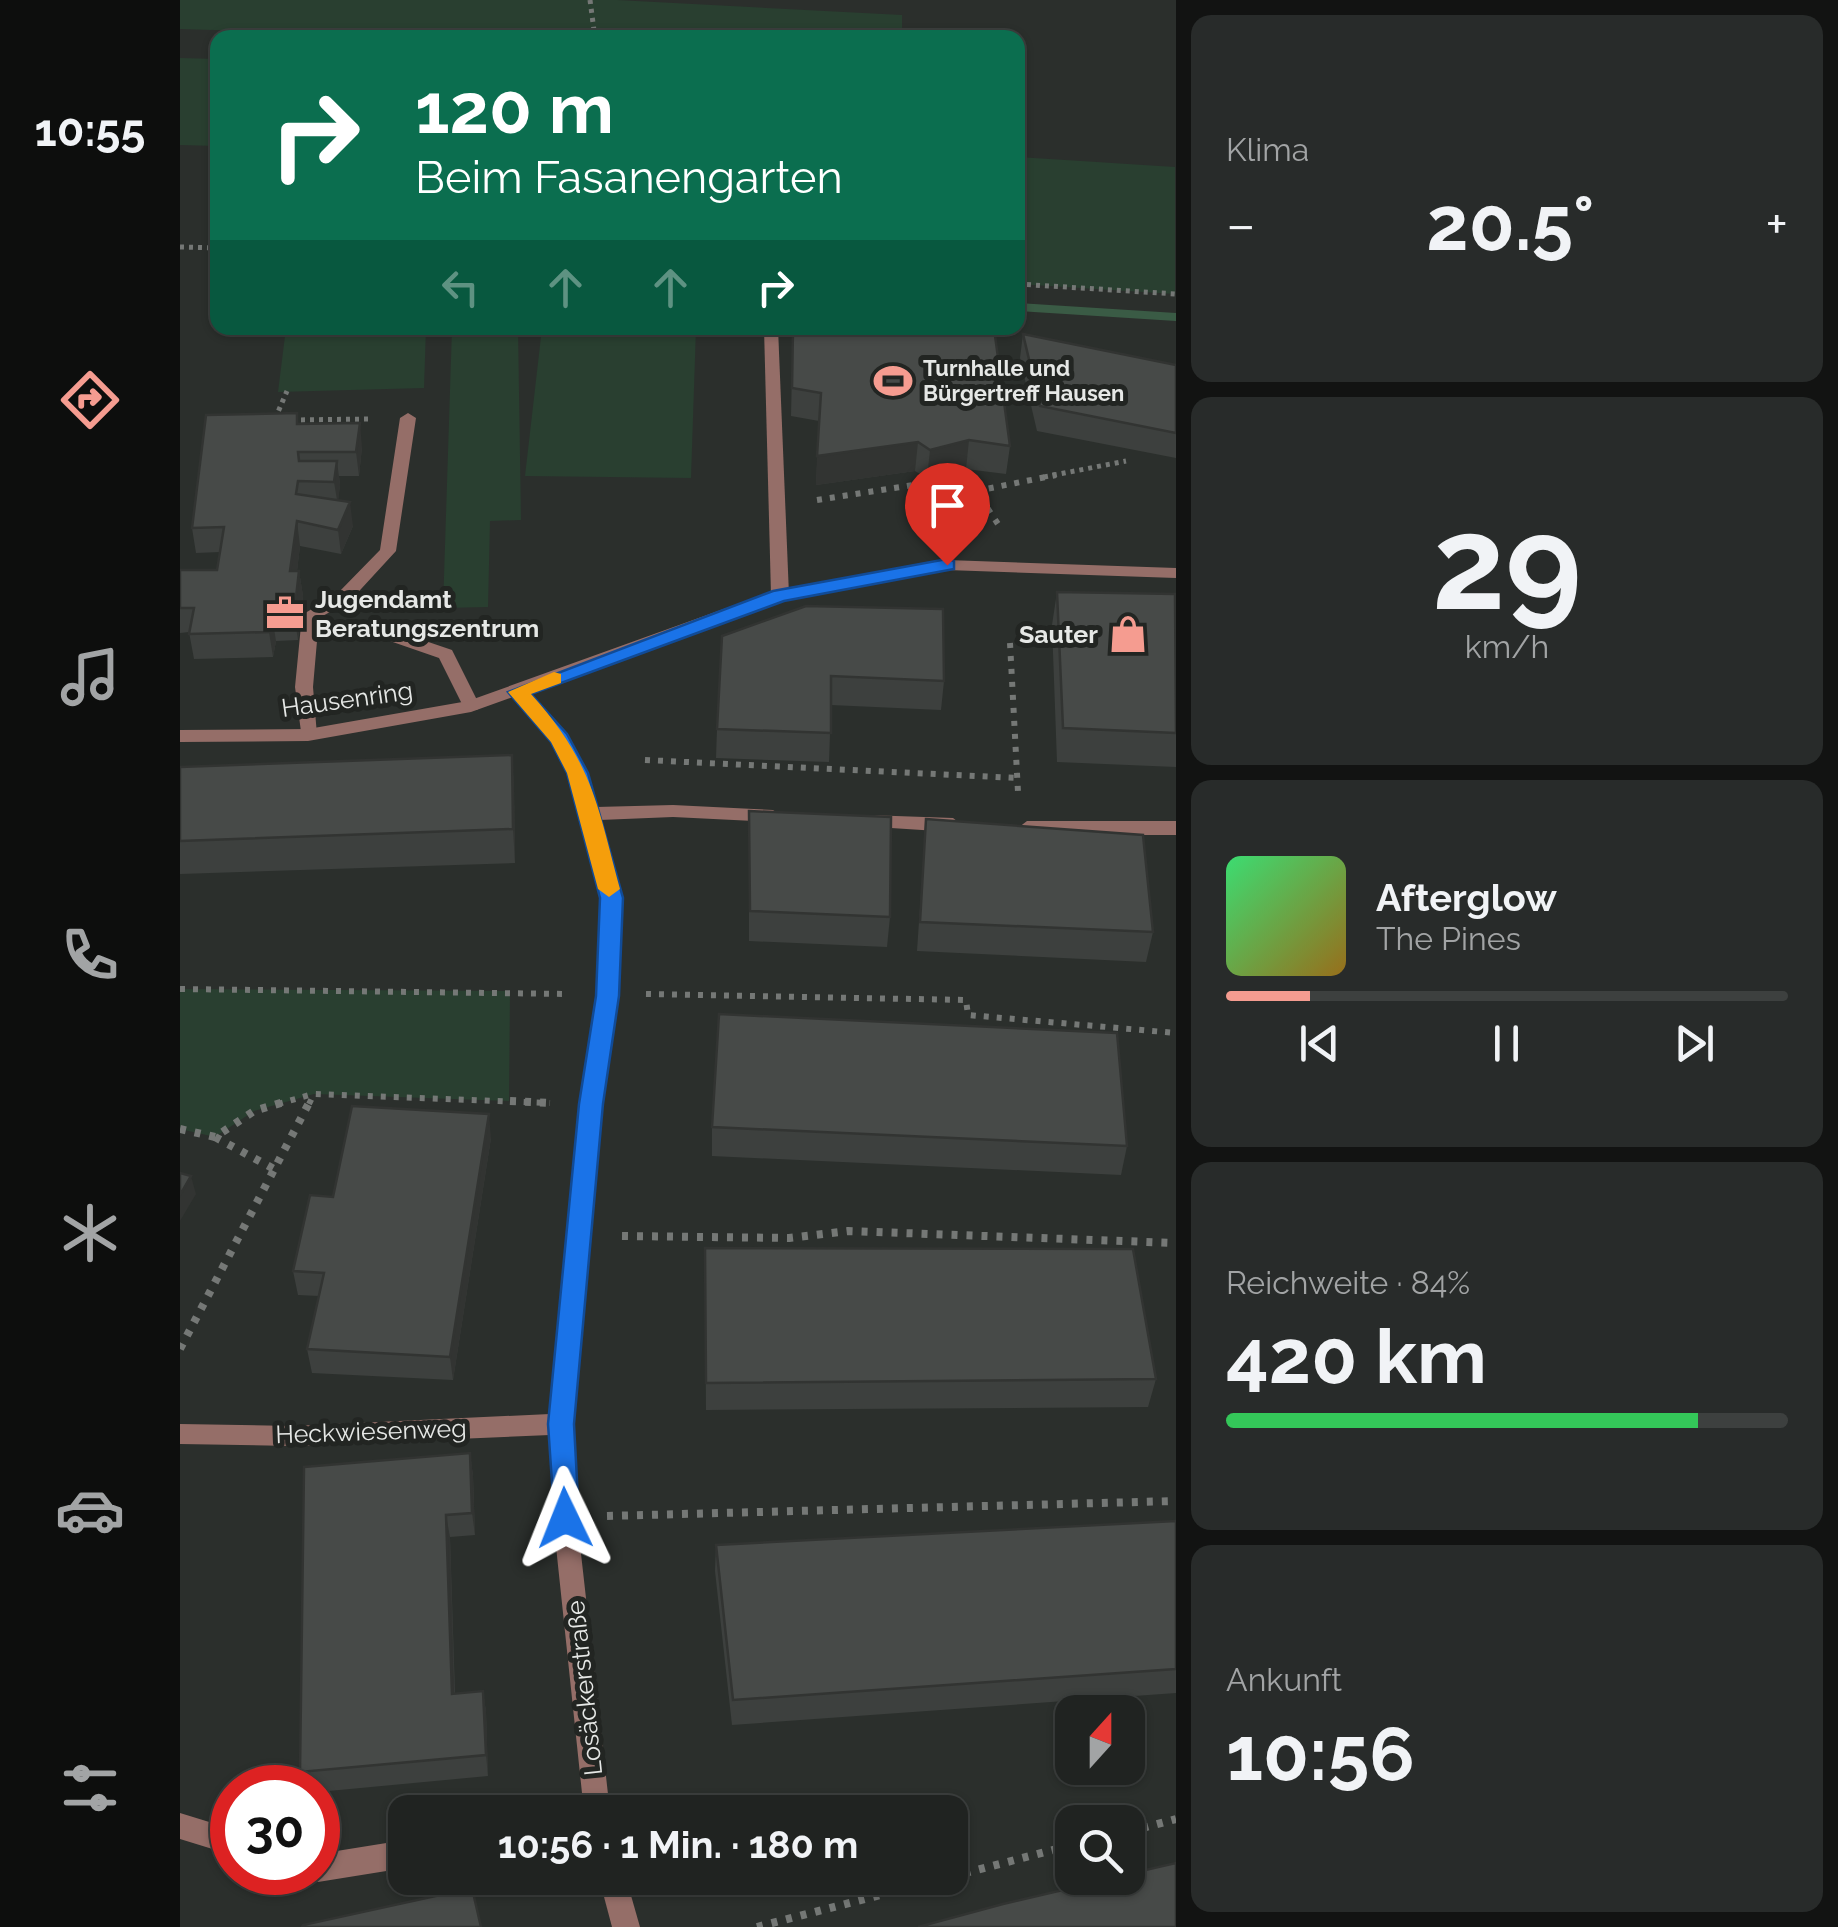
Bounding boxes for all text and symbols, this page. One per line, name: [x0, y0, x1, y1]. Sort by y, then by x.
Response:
text: 120 m: [415, 67, 614, 149]
icon: right: [250, 70, 380, 200]
text: 10:55: [35, 104, 145, 157]
text: Klima: [1226, 131, 1309, 168]
text: Beim Fasanengarten: [415, 151, 843, 204]
text: 20.5°: [1426, 179, 1594, 268]
text: −: [1226, 192, 1256, 257]
text: +: [1765, 192, 1788, 257]
icon: left: [433, 260, 488, 315]
icon: ahead: [538, 260, 593, 315]
icon: ahead: [643, 260, 698, 315]
icon: right: [748, 260, 803, 315]
place label: Turnhalle und Bürgertreff Hausen: [923, 355, 1124, 406]
sports icon: Turnhalle und Bürgertreff Hausen: [872, 360, 914, 402]
icon: directions: [55, 365, 125, 435]
pin: [905, 463, 990, 566]
icon: arrive: [920, 478, 975, 533]
text: 29: [1432, 487, 1582, 639]
place label: Jugendamt Beratungszentrum: [315, 584, 539, 643]
office icon: Jugendamt Beratungszentrum: [264, 592, 306, 634]
shop icon: Sauter: [1107, 613, 1149, 655]
place label: Sauter: [1019, 619, 1098, 649]
text: km/h: [1465, 628, 1549, 665]
icon: music: [55, 642, 125, 712]
street label: Hausenring: [279, 675, 415, 723]
text: Afterglow: [1376, 875, 1557, 920]
icon: phone: [55, 920, 125, 990]
text: The Pines: [1376, 920, 1521, 957]
icon: previous: [1292, 1016, 1347, 1071]
icon: pause: [1479, 1016, 1534, 1071]
icon: next: [1667, 1016, 1722, 1071]
icon: climate: [55, 1198, 125, 1268]
text: Reichweite · 84%: [1226, 1264, 1470, 1301]
text: 420 km: [1226, 1312, 1487, 1401]
street label: Heckwiesenweg: [275, 1413, 467, 1449]
position arrow: [513, 1466, 617, 1570]
icon: car: [55, 1475, 125, 1545]
street label: Losäckerstraße: [560, 1599, 608, 1777]
text: Ankunft: [1226, 1661, 1342, 1698]
north arrow: [1055, 1695, 1145, 1785]
map controls: [1055, 1695, 1145, 1895]
text: 10:56: [1226, 1709, 1415, 1798]
icon: filters: [55, 1753, 125, 1823]
speed limit sign: 30: [210, 1765, 340, 1895]
button: search: [1055, 1805, 1145, 1895]
text: 10:56 · 1 Min. · 180 m: [498, 1822, 858, 1867]

